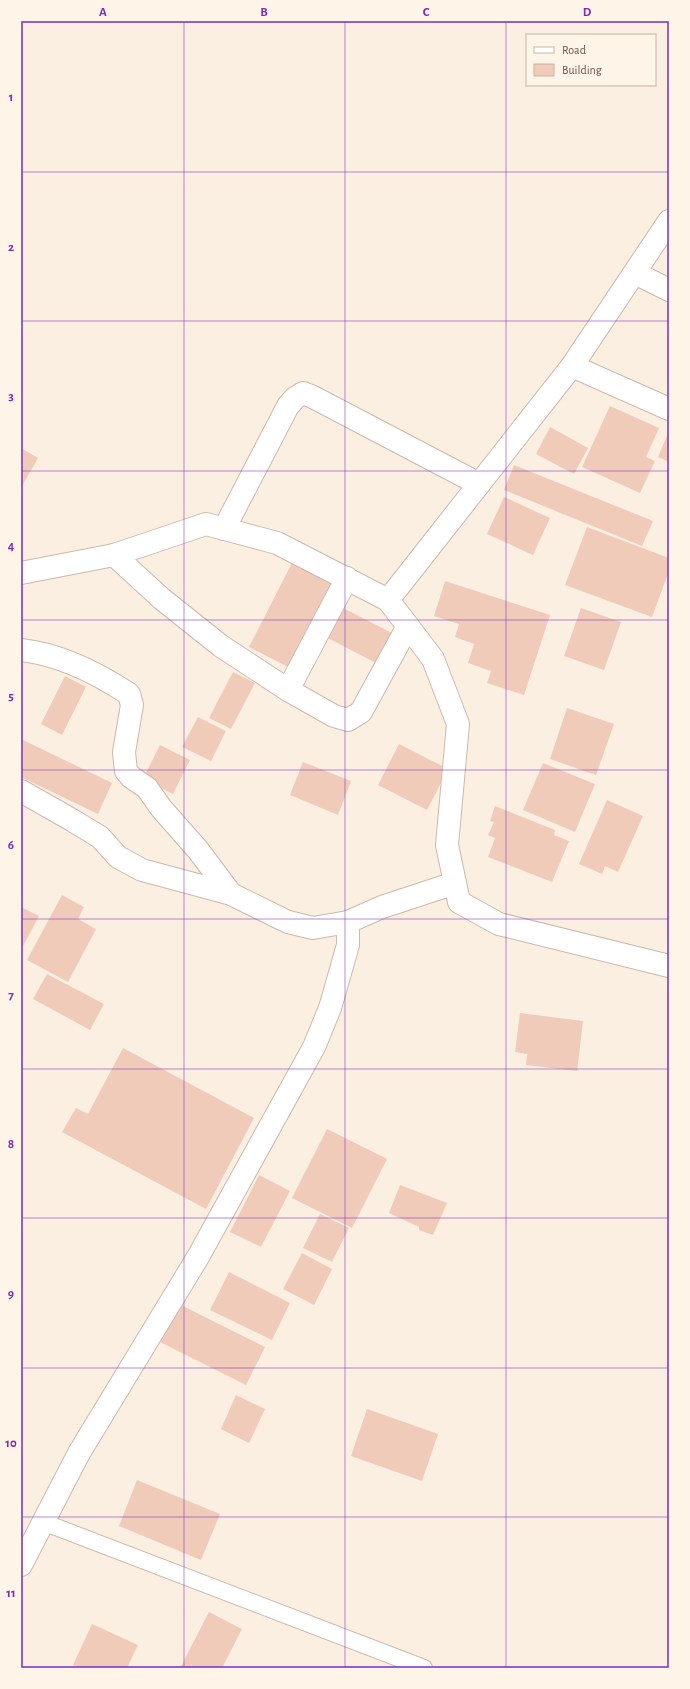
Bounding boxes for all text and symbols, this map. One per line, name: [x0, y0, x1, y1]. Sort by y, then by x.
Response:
text: A: [99, 6, 107, 19]
text: B: [260, 6, 268, 19]
text: C: [423, 6, 430, 19]
text: D: [583, 6, 592, 19]
legend: [526, 34, 656, 86]
text: Road: [562, 44, 586, 56]
text: Building: [562, 64, 602, 76]
text: 1: [9, 91, 13, 104]
text: 2: [8, 241, 14, 254]
text: 3: [8, 390, 14, 403]
text: 4: [8, 540, 15, 553]
text: 5: [8, 690, 14, 703]
text: 6: [8, 839, 14, 852]
text: 7: [8, 989, 14, 1002]
text: 8: [8, 1138, 14, 1151]
text: 9: [8, 1288, 14, 1301]
text: 10: [5, 1437, 17, 1450]
text: 11: [6, 1587, 16, 1600]

